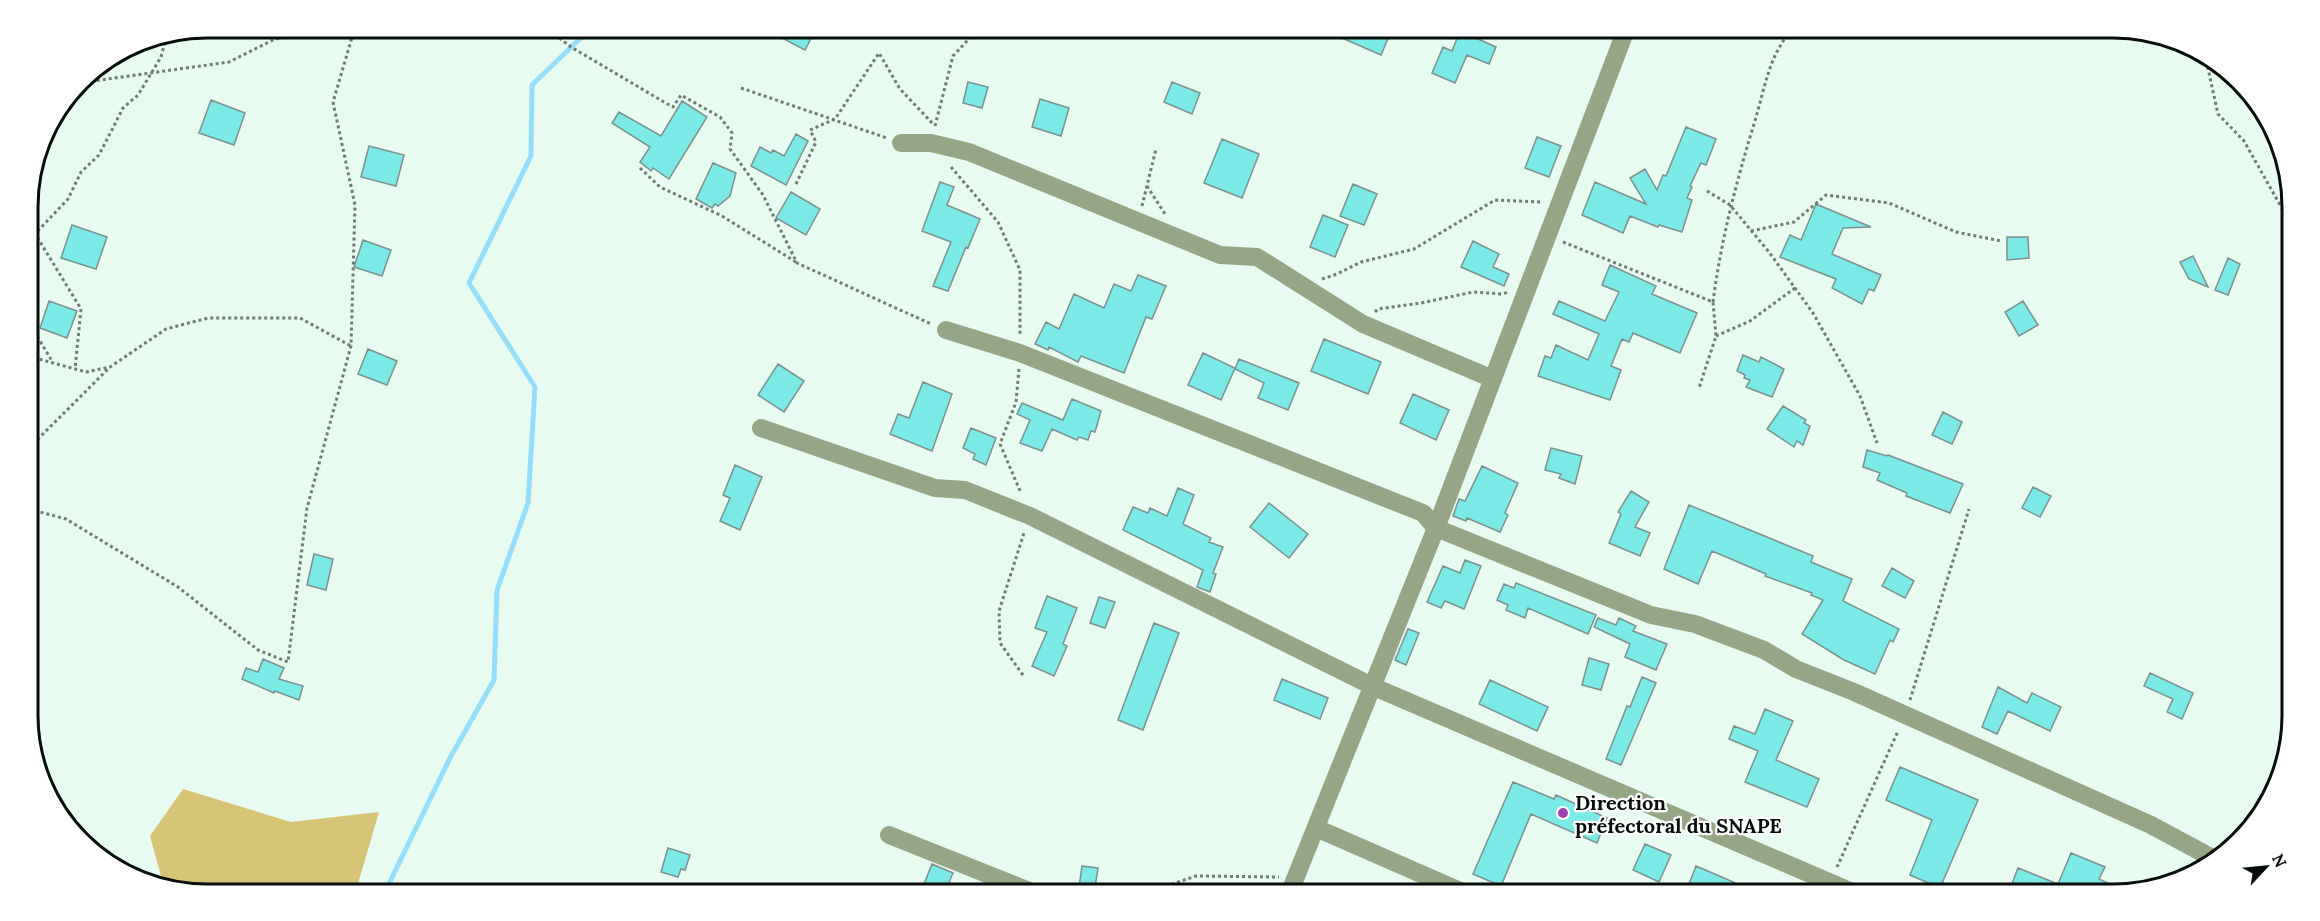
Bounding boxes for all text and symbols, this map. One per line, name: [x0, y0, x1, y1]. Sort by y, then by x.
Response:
place label: Direction préfectoral du SNAPE: [1575, 790, 1782, 838]
marker: Direction préfectoral du SNAPE: [1556, 806, 1570, 820]
north arrow: [2236, 837, 2296, 897]
text: N: [2268, 850, 2291, 870]

